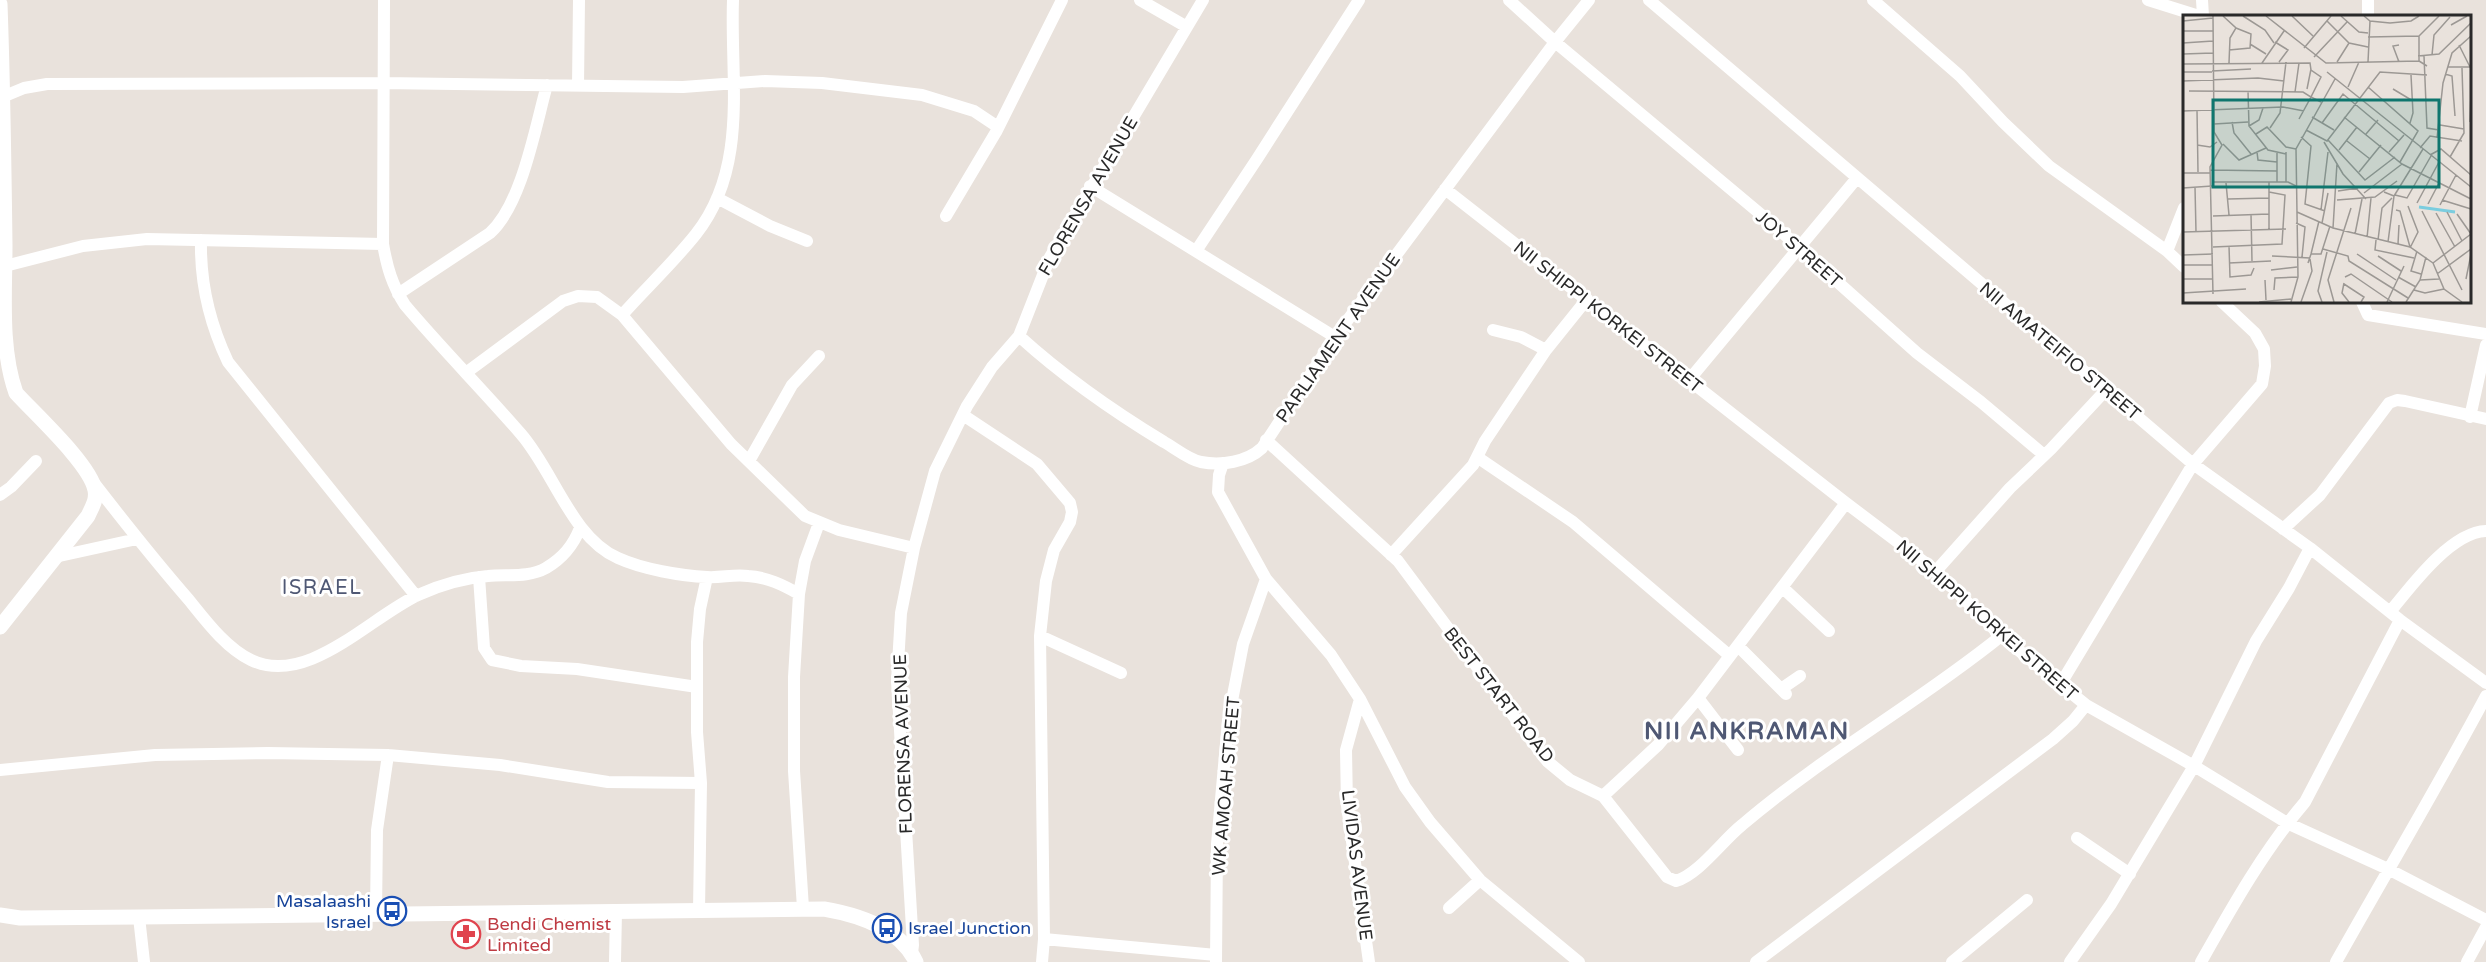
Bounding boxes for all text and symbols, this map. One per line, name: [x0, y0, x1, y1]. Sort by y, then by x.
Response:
inset map: [2183, 15, 2471, 303]
street label: FLORENSA AVENUE: [1033, 113, 1143, 279]
street label: JOY STREET: [1752, 206, 1847, 292]
street label: NII SHIPPI KORKEI STREET: [1509, 236, 1707, 398]
street label: PARLIAMENT AVENUE: [1271, 249, 1405, 427]
street label: NII AMATEIFIO STREET: [1975, 277, 2145, 425]
street label: NII SHIPPI KORKEI STREET: [1892, 535, 2082, 705]
district label: ISRAEL: [282, 576, 362, 600]
street label: BEST START ROAD: [1439, 623, 1559, 767]
street label: FLORENSA AVENUE: [889, 654, 917, 834]
street label: WK AMOAH STREET: [1207, 695, 1245, 877]
district label: NII ANKRAMAN: [1644, 717, 1850, 746]
street label: LIVIDAS AVENUE: [1337, 788, 1377, 942]
place label: Masalaashi Israel: [276, 890, 371, 933]
bus stop icon: Masalaashi Israel: [376, 895, 408, 927]
bus stop icon: Israel Junction: [871, 912, 903, 944]
place label: Bendi Chemist Limited: [487, 913, 611, 956]
place label: Israel Junction: [908, 917, 1031, 939]
pharmacy icon: Bendi Chemist Limited: [450, 918, 482, 950]

